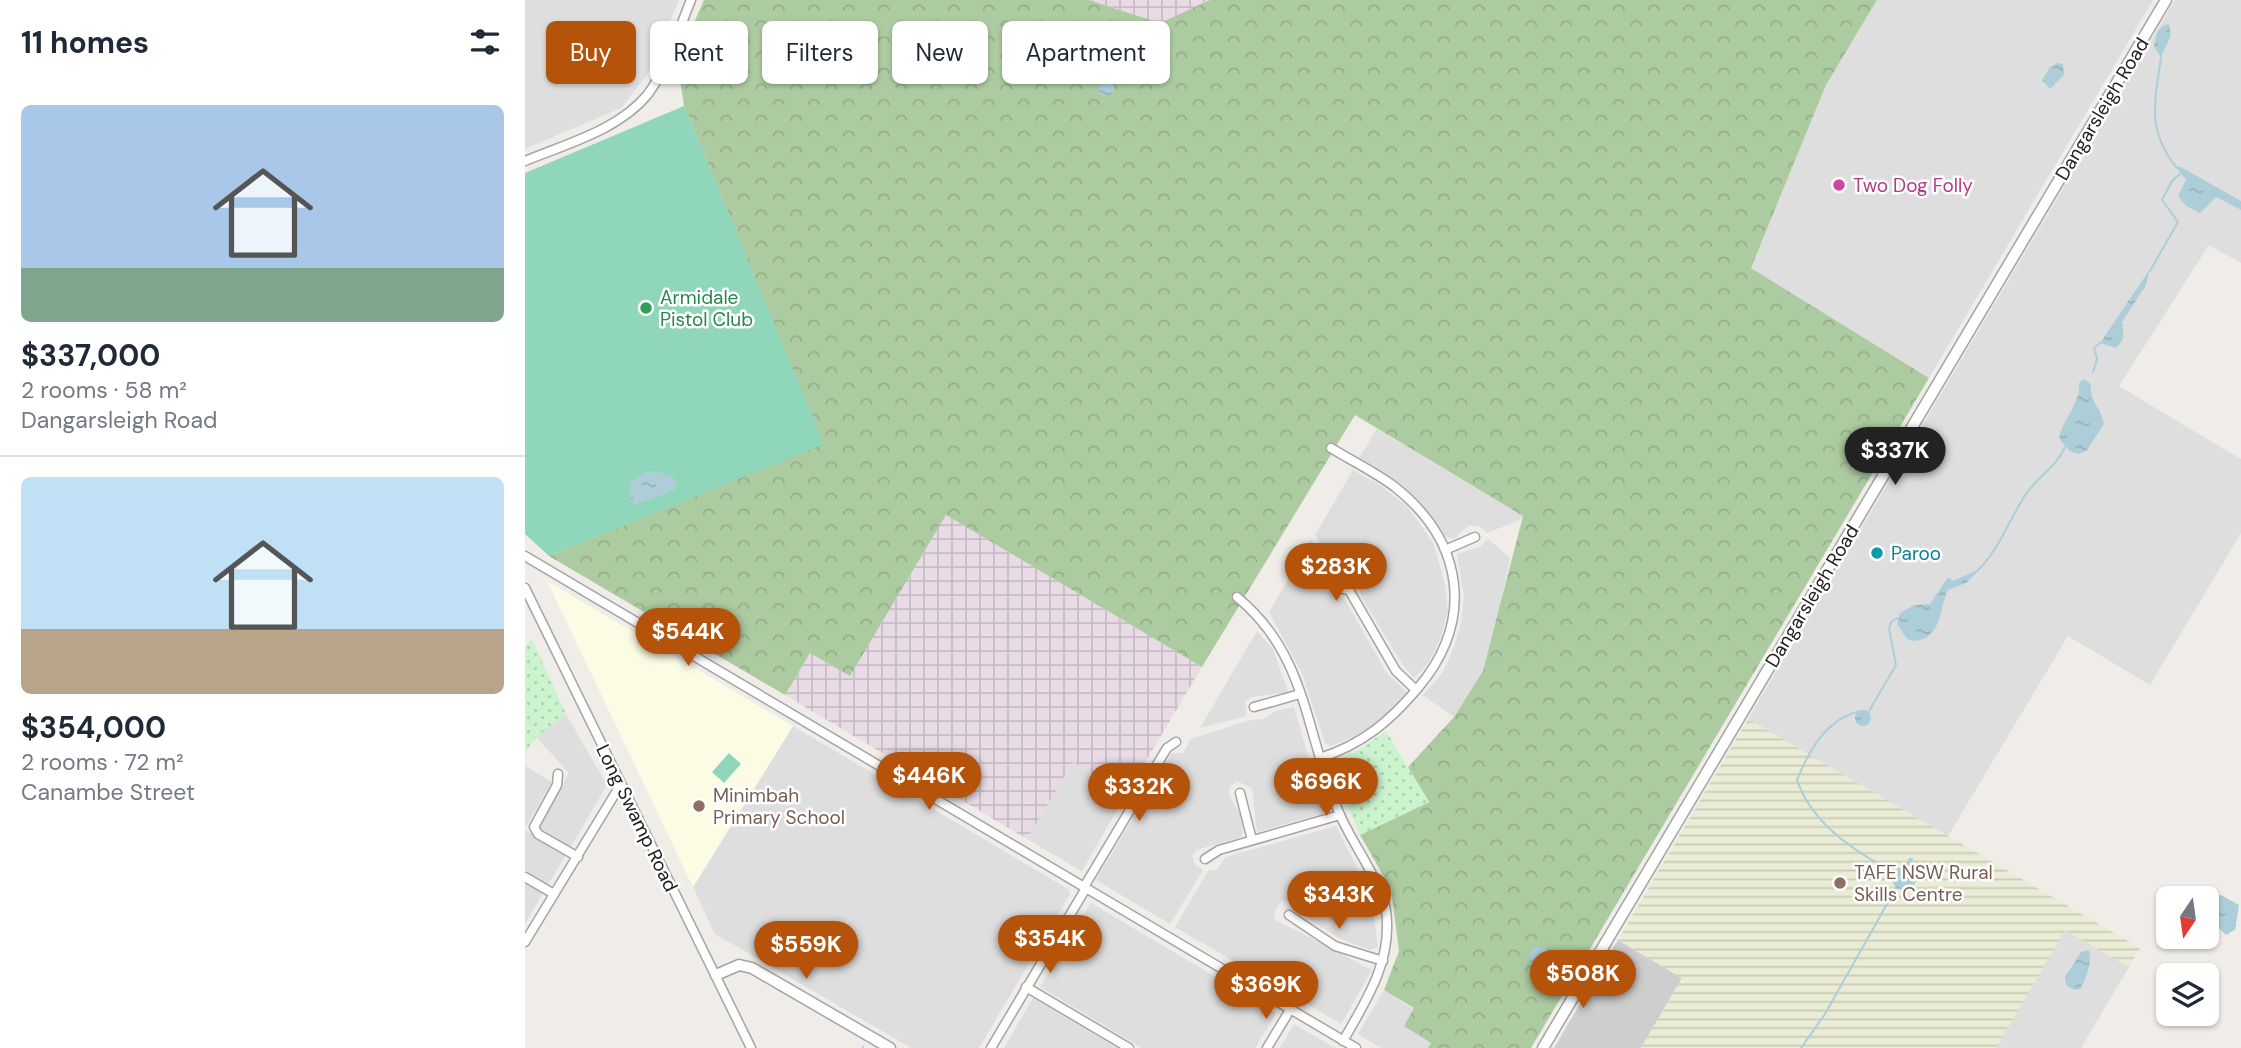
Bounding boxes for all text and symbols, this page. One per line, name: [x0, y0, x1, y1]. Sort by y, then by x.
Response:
chip: Buy: [546, 21, 636, 84]
chip: Rent: [650, 21, 748, 84]
chip: Filters: [762, 21, 878, 84]
chip: New: [892, 21, 988, 84]
chip: Apartment: [1002, 21, 1170, 84]
text: 11 homes: [21, 23, 149, 62]
icon: filters: [466, 23, 504, 61]
street label: Dangarsleigh Road: [2050, 33, 2154, 185]
icon: home: [200, 150, 326, 276]
place label: Two Dog Folly: [1853, 173, 1973, 198]
marker: Two Dog Folly: [1831, 177, 1847, 193]
place label: Armidale Pistol Club: [660, 285, 753, 332]
marker: Armidale Pistol Club: [638, 300, 654, 316]
text: $337,000: [21, 336, 160, 375]
text: 2 rooms · 58 m²: [21, 375, 187, 405]
text: Dangarsleigh Road: [21, 405, 217, 435]
pin: $337K: [1846, 428, 1944, 487]
text: $337K: [1861, 435, 1929, 465]
street label: Dangarsleigh Road: [1760, 520, 1864, 672]
icon: home: [200, 522, 326, 648]
place label: Paroo: [1891, 541, 1941, 566]
pin: $283K: [1287, 544, 1385, 603]
marker: Paroo: [1869, 545, 1885, 561]
text: $283K: [1301, 551, 1371, 581]
pin: $544K: [639, 608, 737, 668]
text: $544K: [651, 616, 725, 646]
text: $354,000: [21, 708, 166, 747]
street label: Long Swamp Road: [590, 740, 684, 896]
text: 2 rooms · 72 m²: [21, 747, 184, 777]
pin: $446K: [880, 752, 978, 812]
pin: $696K: [1277, 758, 1375, 818]
text: $446K: [892, 760, 966, 790]
pin: $332K: [1090, 764, 1188, 823]
text: $696K: [1290, 766, 1362, 796]
text: $332K: [1104, 771, 1174, 801]
text: Canambe Street: [21, 777, 195, 807]
place label: Minimbah Primary School: [713, 783, 845, 830]
marker: Minimbah Primary School: [691, 798, 707, 814]
place label: TAFE NSW Rural Skills Centre: [1854, 860, 1993, 907]
pin: $343K: [1290, 872, 1388, 931]
marker: TAFE NSW Rural Skills Centre: [1832, 875, 1848, 891]
text: $343K: [1303, 879, 1375, 909]
north arrow: [2156, 886, 2219, 948]
map controls: [2156, 886, 2219, 1026]
pin: $354K: [1001, 916, 1099, 975]
pin: $559K: [757, 922, 855, 981]
text: $354K: [1014, 923, 1086, 953]
text: $559K: [770, 929, 842, 959]
pin: $508K: [1534, 950, 1632, 1010]
text: $508K: [1546, 958, 1620, 988]
pin: $369K: [1217, 962, 1315, 1021]
button: layers: [2156, 963, 2219, 1026]
text: $369K: [1230, 969, 1302, 999]

